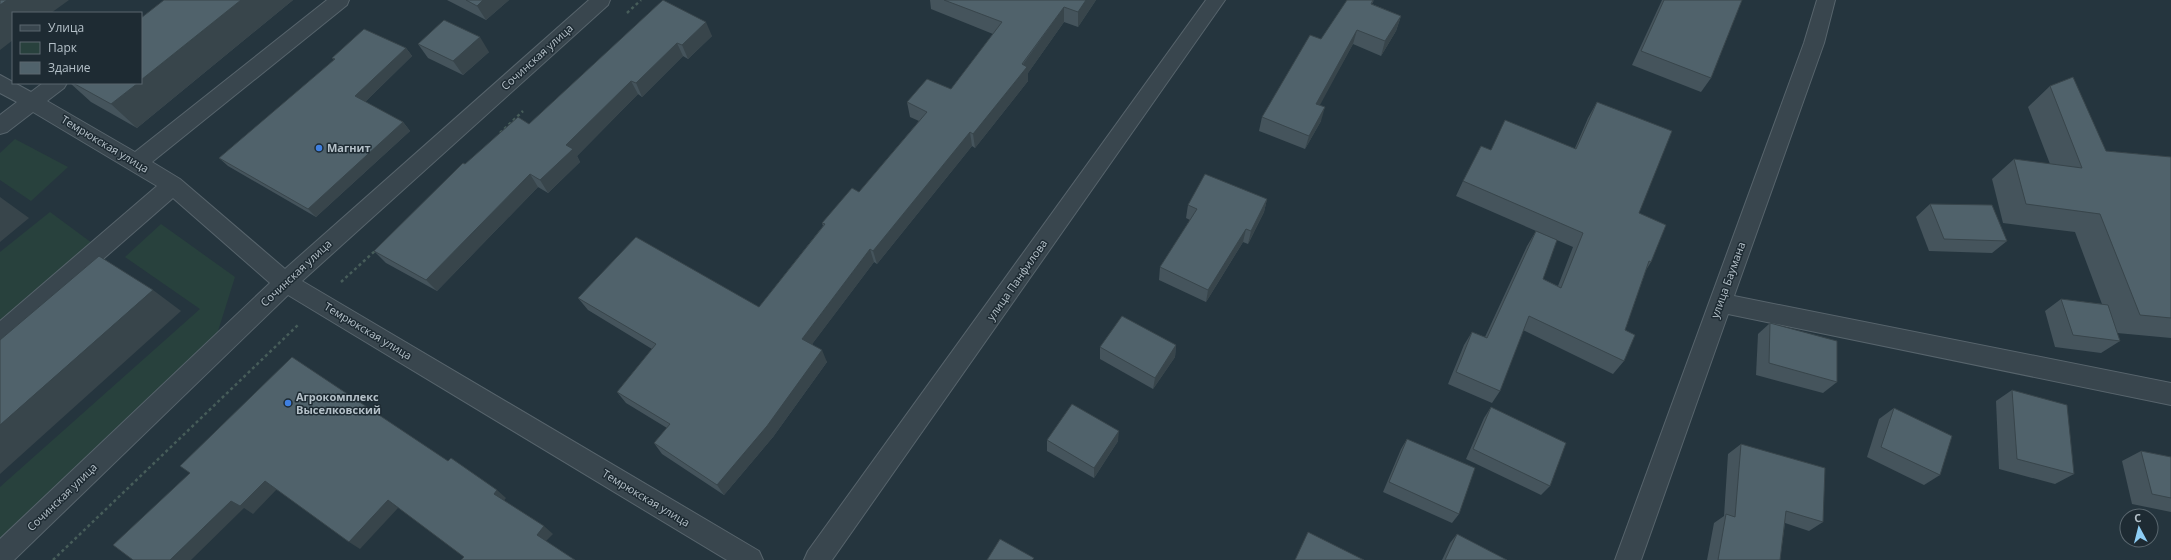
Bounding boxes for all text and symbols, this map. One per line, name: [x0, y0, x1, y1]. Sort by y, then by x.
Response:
legend: [12, 12, 142, 84]
text: Улица: [48, 19, 84, 36]
street label: Сочинская улица: [497, 20, 576, 93]
text: Парк: [48, 39, 78, 56]
text: Здание: [48, 59, 91, 76]
street label: Темрюкская улица: [59, 111, 152, 176]
place label: Магнит: [327, 140, 371, 155]
marker: Магнит: [314, 143, 324, 153]
street label: Сочинская улица: [257, 236, 334, 309]
street label: улица Панфилова: [983, 236, 1050, 323]
street label: улица Баумана: [1707, 240, 1748, 320]
street label: Темрюкская улица: [322, 298, 415, 363]
place label: Агрокомплекс Выселковский: [296, 389, 381, 417]
marker: Агрокомплекс Выселковский: [283, 398, 293, 408]
street label: Сочинская улица: [23, 459, 100, 534]
street label: Темрюкская улица: [600, 465, 693, 530]
north arrow: [2119, 508, 2159, 548]
text: С: [2133, 510, 2142, 525]

